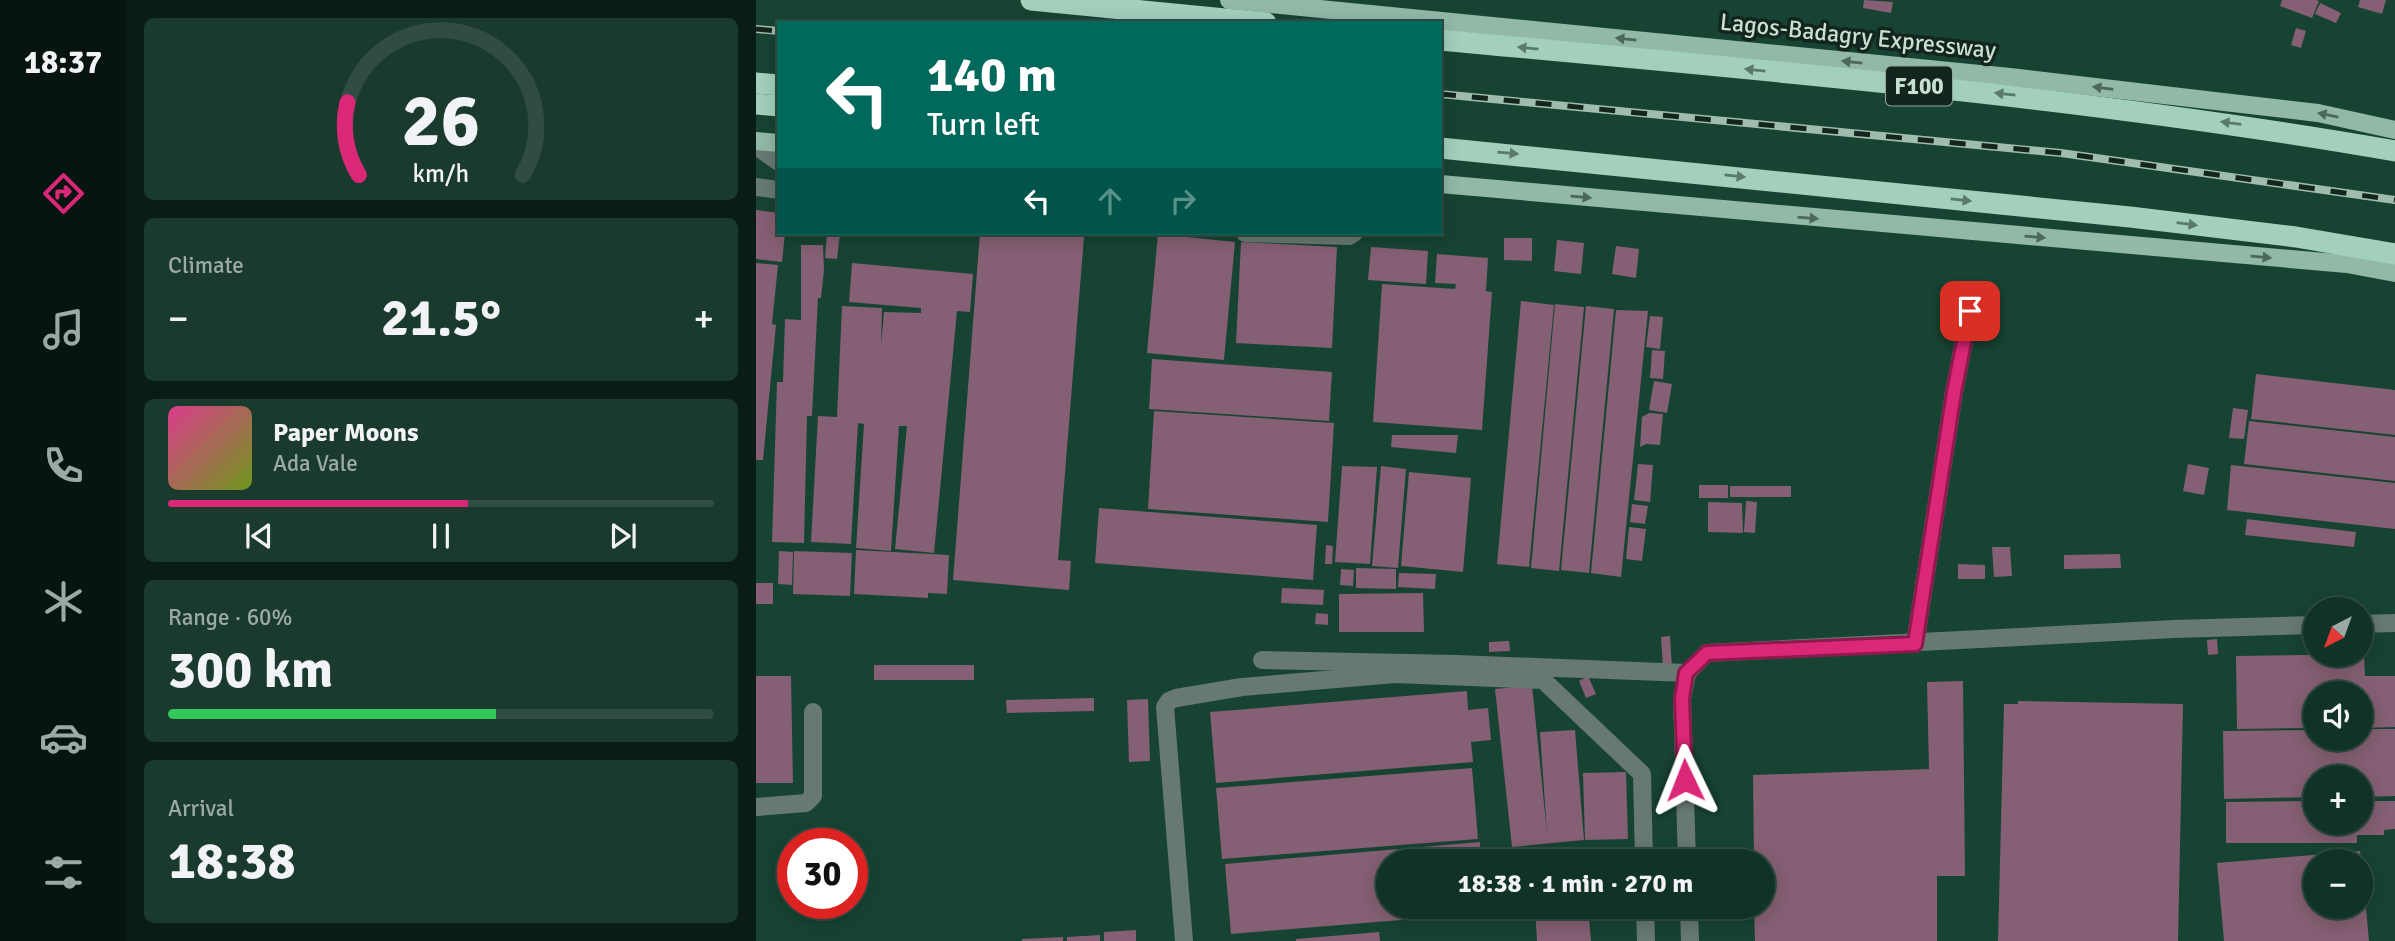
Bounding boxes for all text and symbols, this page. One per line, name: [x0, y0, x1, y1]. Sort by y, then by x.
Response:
street label: Lagos-Badagry Expressway: [1719, 7, 1997, 65]
one-way arrow: [1614, 33, 1636, 44]
one-way arrow: [1517, 42, 1539, 53]
text: 18:37: [24, 43, 102, 82]
text: 140 m: [927, 45, 1057, 105]
icon: left: [812, 49, 903, 140]
one-way arrow: [1841, 56, 1863, 67]
one-way arrow: [1743, 64, 1765, 75]
road number: F100: [1886, 66, 1952, 106]
text: 26: [402, 77, 480, 166]
one-way arrow: [2091, 82, 2113, 93]
one-way arrow: [1994, 88, 2016, 99]
text: Turn left: [927, 105, 1040, 144]
one-way arrow: [2317, 109, 2339, 120]
one-way arrow: [2220, 118, 2242, 129]
one-way arrow: [1497, 148, 1519, 159]
text: km/h: [413, 158, 469, 189]
icon: directions: [39, 169, 88, 218]
one-way arrow: [1724, 171, 1746, 182]
icon: left: [1018, 182, 1056, 220]
icon: ahead: [1091, 182, 1129, 220]
icon: right: [1164, 182, 1202, 220]
one-way arrow: [1571, 192, 1593, 203]
one-way arrow: [1950, 194, 1972, 205]
one-way arrow: [1797, 212, 1819, 223]
one-way arrow: [2176, 218, 2198, 229]
one-way arrow: [2024, 232, 2046, 243]
text: Climate: [168, 251, 244, 280]
one-way arrow: [2250, 252, 2272, 263]
pin: [1940, 281, 2000, 341]
text: 21.5°: [381, 286, 501, 350]
icon: arrive: [1951, 292, 1989, 330]
text: −: [168, 295, 189, 342]
text: +: [693, 295, 714, 342]
icon: music: [39, 305, 88, 354]
text: Paper Moons: [273, 417, 419, 449]
icon: phone: [39, 441, 88, 490]
text: Ada Vale: [273, 449, 358, 478]
icon: previous: [240, 517, 278, 555]
icon: pause: [422, 517, 460, 555]
icon: next: [604, 517, 642, 555]
icon: climate: [39, 577, 88, 626]
north arrow: [2303, 597, 2373, 667]
map controls: [2303, 597, 2373, 919]
text: Range · 60%: [168, 603, 292, 632]
text: 300 km: [168, 638, 333, 702]
button: sound: [2303, 681, 2373, 751]
icon: car: [39, 713, 88, 762]
position arrow: [1648, 743, 1722, 817]
button: +: [2303, 765, 2373, 835]
text: Arrival: [168, 794, 234, 823]
speed limit sign: 30: [777, 828, 868, 919]
text: 18:38: [168, 829, 296, 893]
icon: filters: [39, 848, 88, 897]
button: −: [2303, 849, 2373, 919]
text: 18:38 · 1 min · 270 m: [1458, 868, 1693, 900]

